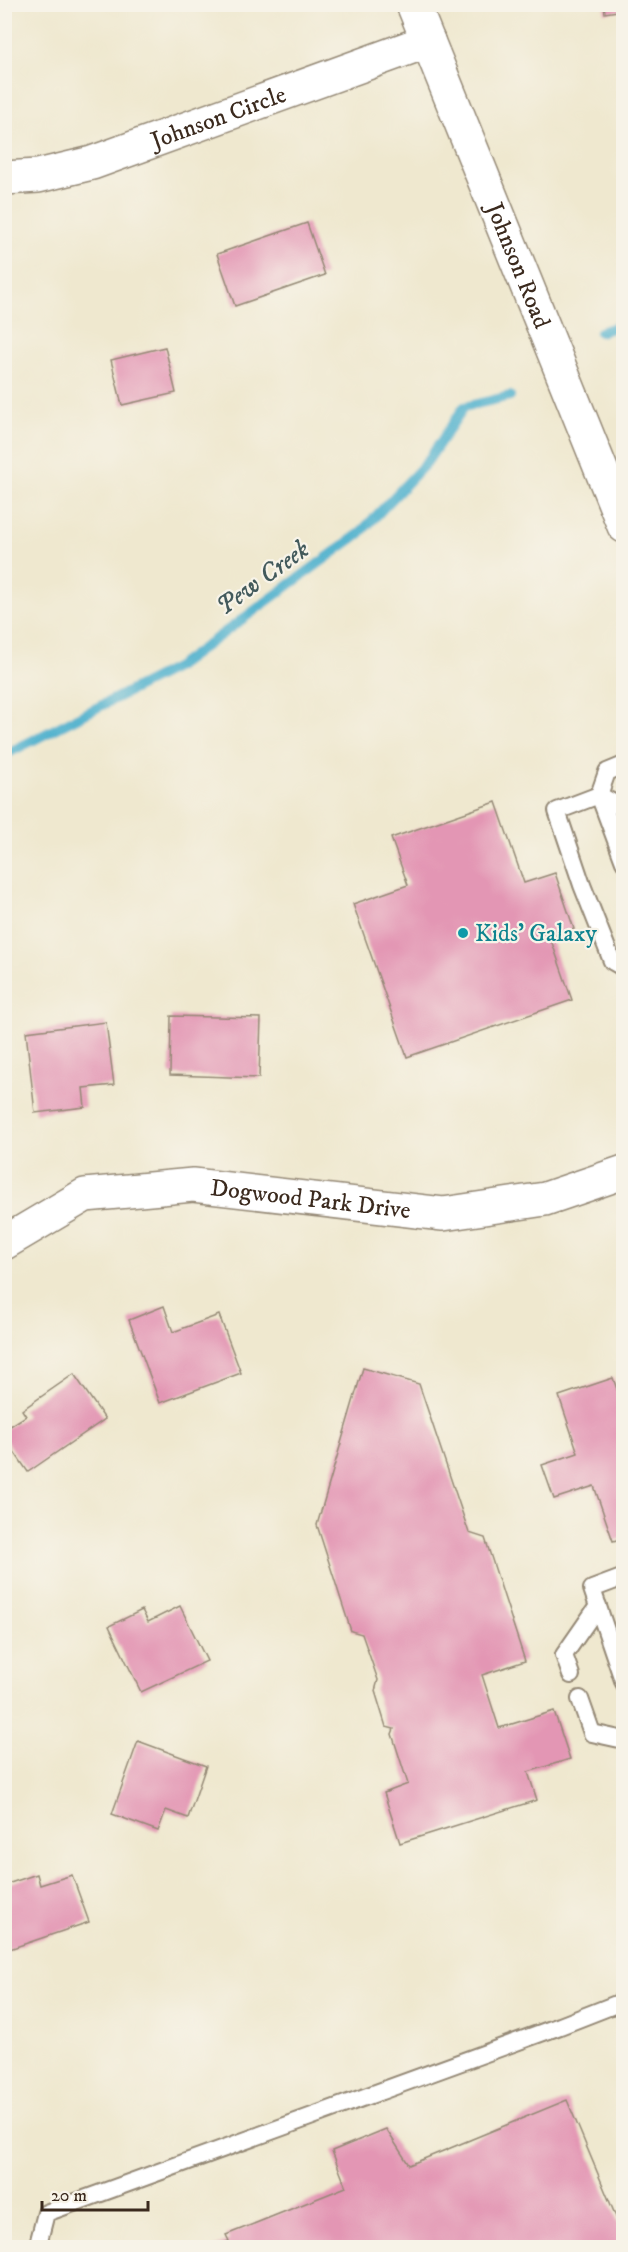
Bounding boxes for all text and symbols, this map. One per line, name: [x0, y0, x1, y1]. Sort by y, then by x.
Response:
street label: Johnson Circle: [145, 80, 290, 157]
street label: Johnson Road: [478, 197, 557, 333]
water label: Pew Creek: [210, 533, 316, 623]
place label: Kids' Galaxy: [475, 919, 597, 949]
marker: Kids' Galaxy: [456, 926, 470, 940]
street label: Dogwood Park Drive: [209, 1173, 412, 1226]
scale bar: [42, 2174, 148, 2212]
text: 20 m: [51, 2185, 87, 2207]

